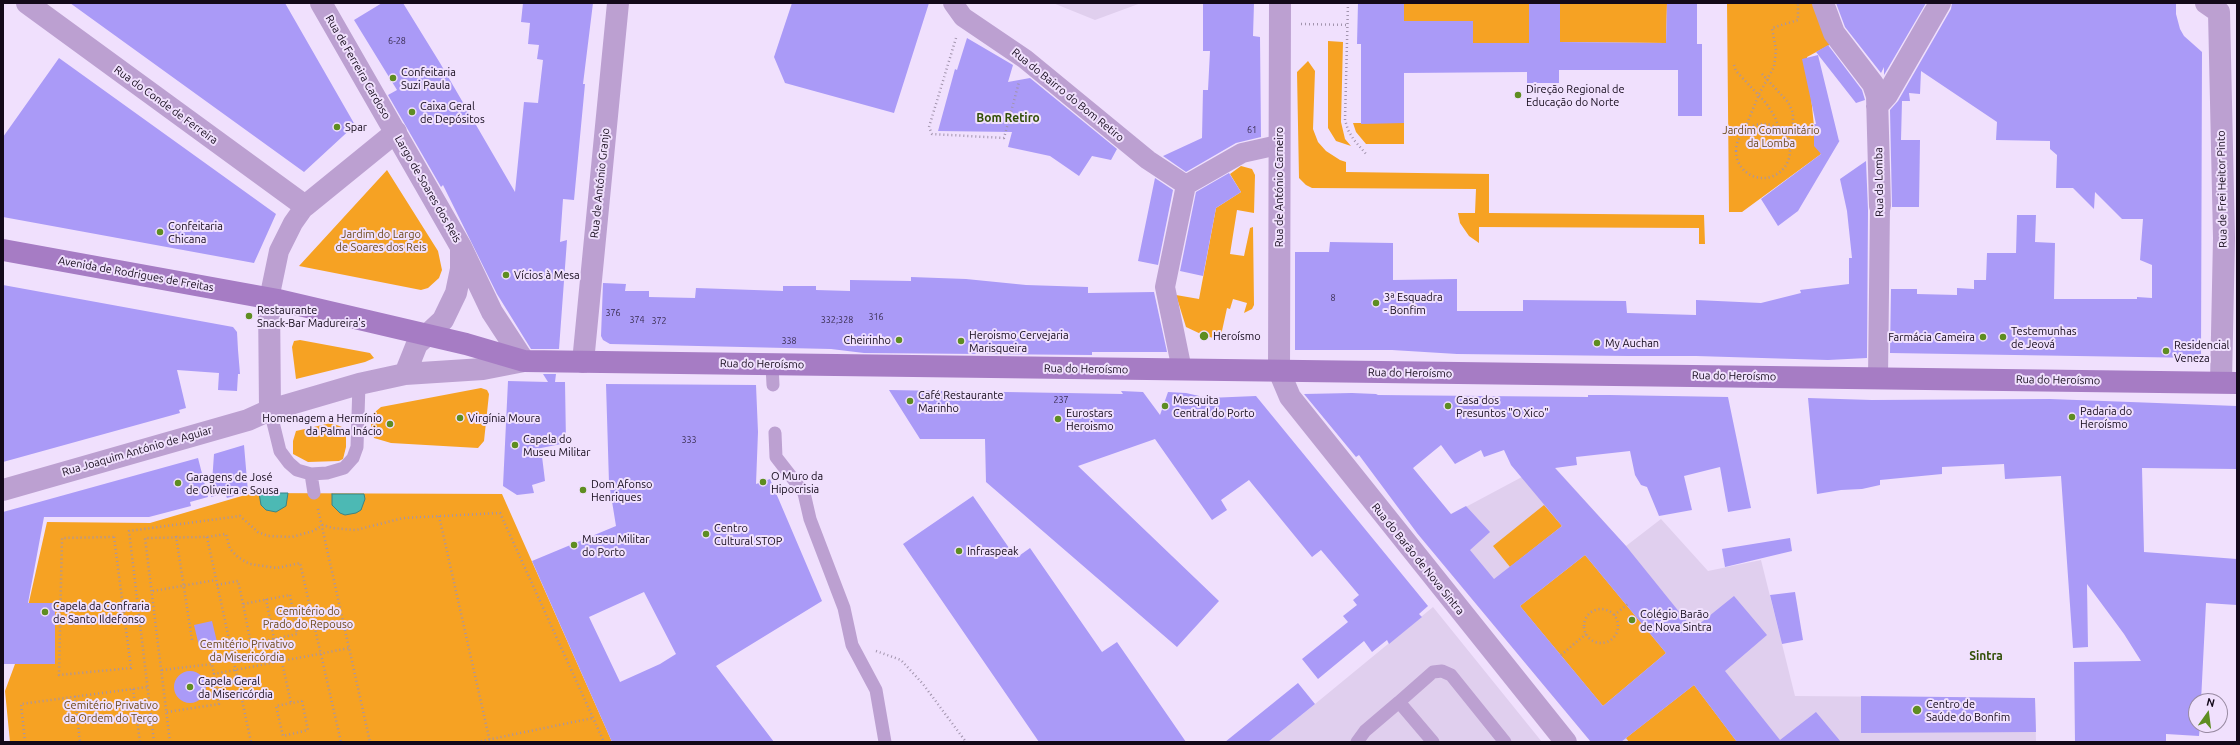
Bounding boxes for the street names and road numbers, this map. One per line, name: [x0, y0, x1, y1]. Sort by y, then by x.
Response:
street label: Rua de Ferreira Cardoso: [323, 13, 393, 121]
street label: Rua do Bairro do Bom Retiro: [1009, 46, 1127, 144]
street label: Rua do Conde de Ferreira: [112, 63, 220, 147]
street label: Rua de António Granjo: [588, 127, 612, 239]
street label: Rua de António Carneiro: [1272, 127, 1286, 247]
street label: Rua de Frei Heitor Pinto: [2214, 130, 2230, 248]
street label: Largo de Soares dos Reis: [392, 133, 464, 245]
street label: Rua da Lomba: [1872, 147, 1886, 217]
street label: Avenida de Rodrigues de Freitas: [57, 254, 215, 294]
street label: Rua do Heroísmo: [720, 357, 804, 371]
street label: Rua do Heroísmo: [1044, 362, 1128, 376]
street label: Rua do Heroísmo: [1368, 366, 1452, 380]
street label: Rua do Heroísmo: [1692, 369, 1776, 383]
street label: Rua do Heroísmo: [2016, 373, 2100, 387]
street label: Rua Joaquim António de Aguiar: [60, 423, 214, 479]
street label: Rua do Barão de Nova Sintra: [1369, 501, 1467, 617]

